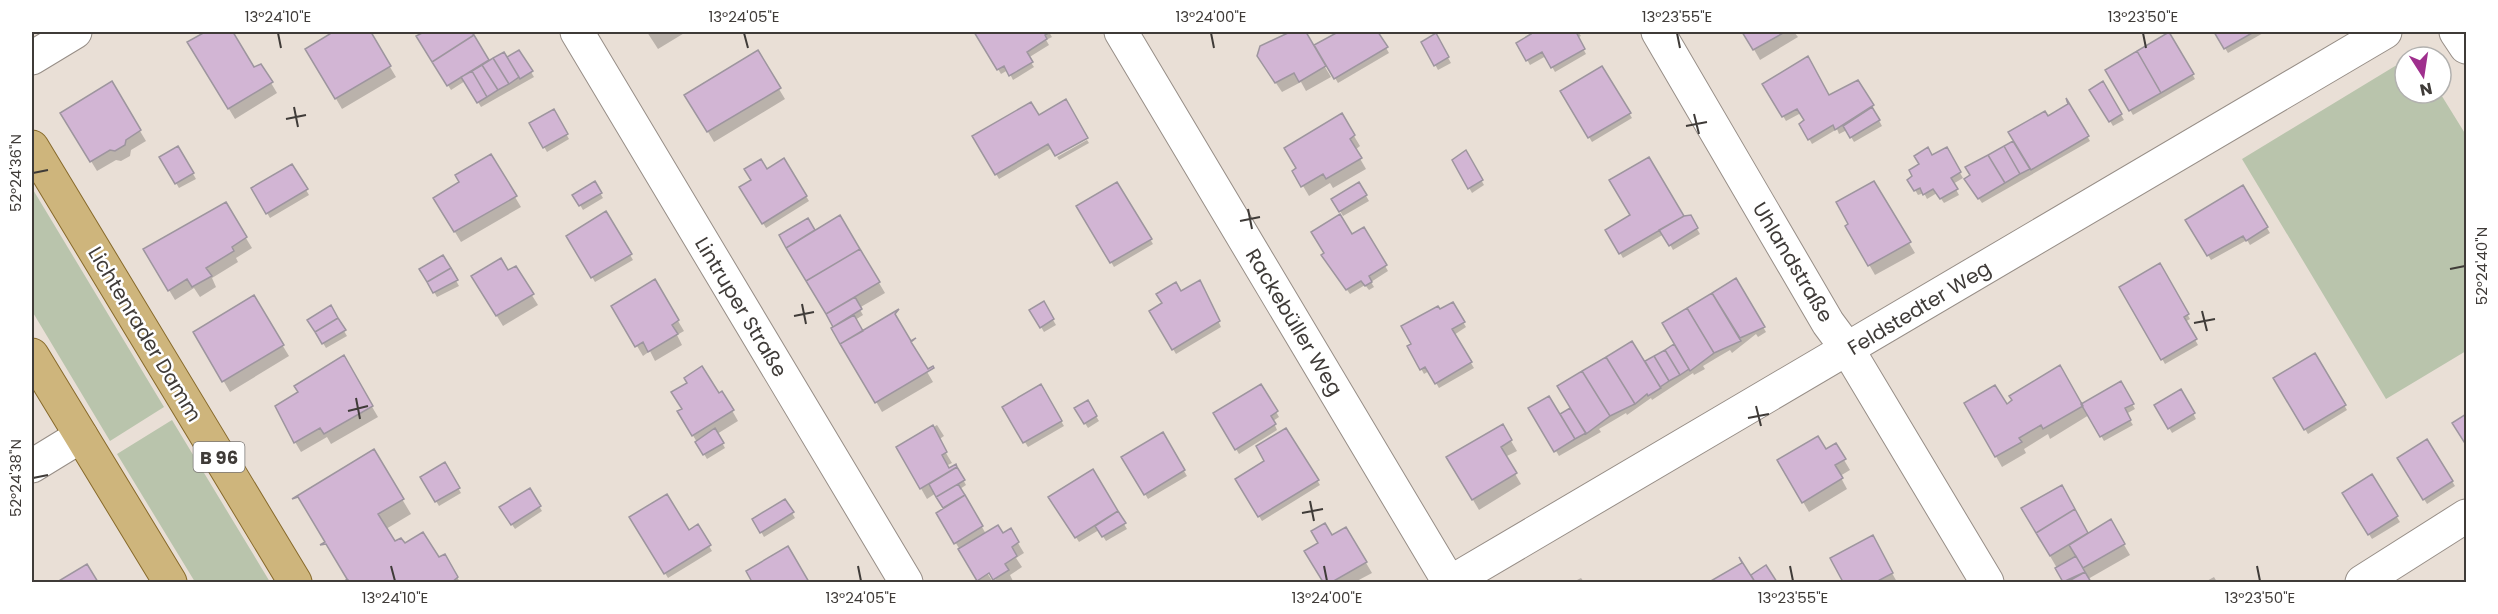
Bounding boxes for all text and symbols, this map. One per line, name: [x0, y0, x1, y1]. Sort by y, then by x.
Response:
text: 13°24'10"E: [245, 6, 311, 27]
text: 13°24'05"E: [708, 6, 780, 27]
text: 13°24'00"E: [1175, 6, 1247, 27]
text: 13°23'55"E: [1642, 6, 1712, 27]
text: 13°23'50"E: [2108, 6, 2178, 27]
north arrow: [2393, 45, 2453, 105]
text: N: [2418, 77, 2434, 102]
text: 52°24'36"N: [5, 134, 26, 212]
street label: Uhlandstraße: [1746, 197, 1840, 327]
text: 52°24'40"N: [2471, 227, 2492, 305]
street label: Lintruper Straße: [688, 232, 794, 382]
street label: Lichtenrader Damm: [82, 241, 208, 427]
street label: Rackebüller Weg: [1239, 243, 1349, 401]
street label: Feldstedter Weg: [1842, 254, 1996, 362]
text: 52°24'38"N: [5, 439, 26, 517]
road number: B 96: [194, 442, 244, 472]
text: 13°24'10"E: [362, 587, 428, 608]
text: 13°24'05"E: [825, 587, 897, 608]
text: 13°24'00"E: [1291, 587, 1363, 608]
text: 13°23'55"E: [1758, 587, 1828, 608]
text: 13°23'50"E: [2225, 587, 2295, 608]

